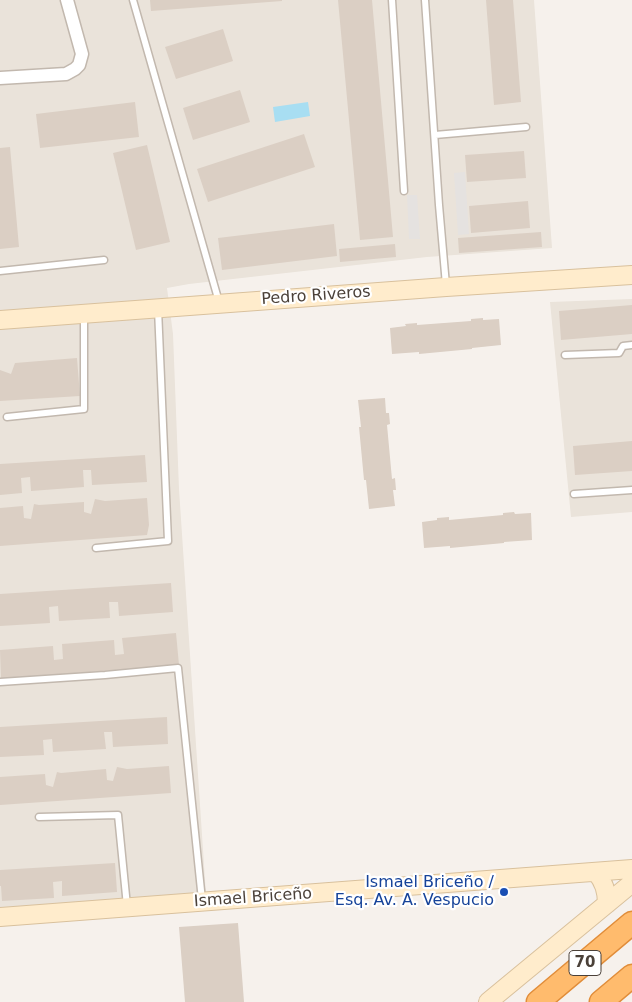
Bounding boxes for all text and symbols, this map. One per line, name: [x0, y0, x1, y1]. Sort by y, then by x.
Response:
street label: Pedro Riveros: [261, 283, 371, 309]
place label: Ismael Briceño / Esq. Av. A. Vespucio: [335, 873, 494, 911]
street label: Ismael Briceño: [193, 884, 313, 912]
marker: Ismael Briceño / Esq. Av. A. Vespucio: [498, 886, 510, 898]
road number: 70: [569, 950, 601, 976]

